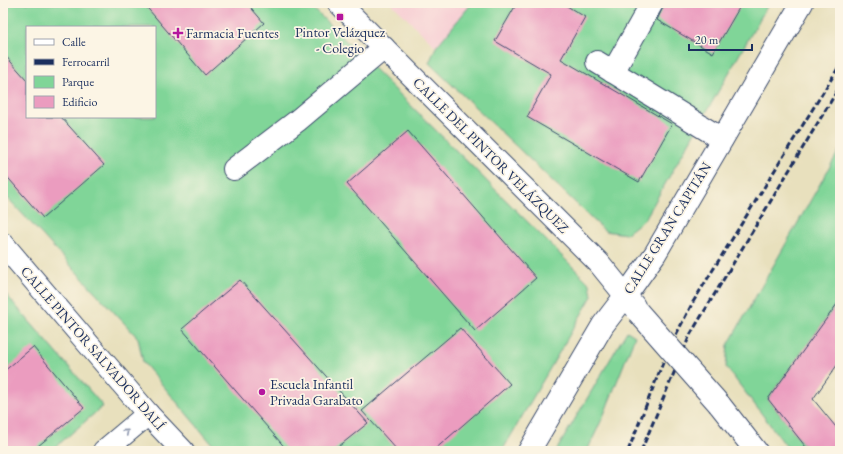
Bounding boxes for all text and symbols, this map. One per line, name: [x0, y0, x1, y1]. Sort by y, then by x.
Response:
marker: Pintor Velázquez - Colegio: [335, 12, 345, 22]
place label: Pintor Velázquez - Colegio: [295, 23, 386, 57]
place label: Farmacia Fuentes: [186, 24, 279, 42]
legend: [26, 26, 156, 118]
scale bar: [689, 26, 752, 52]
marker: Farmacia Fuentes: [173, 28, 183, 38]
text: 20 m: [695, 32, 719, 48]
text: Calle: [62, 34, 86, 50]
text: Ferrocarril: [62, 54, 110, 70]
street label: CALLE DEL PINTOR VELÁZQUEZ: [409, 73, 573, 237]
text: Parque: [62, 74, 94, 90]
text: Edificio: [62, 94, 98, 110]
street label: CALLE GRAN CAPITÁN: [619, 159, 715, 297]
street label: CALLE PINTOR SALVADOR DALÍ: [17, 262, 169, 434]
place label: Escuela Infantil Privada Garabato: [270, 375, 363, 409]
marker: Escuela Infantil Privada Garabato: [257, 387, 267, 397]
one-way arrow: [121, 430, 129, 437]

